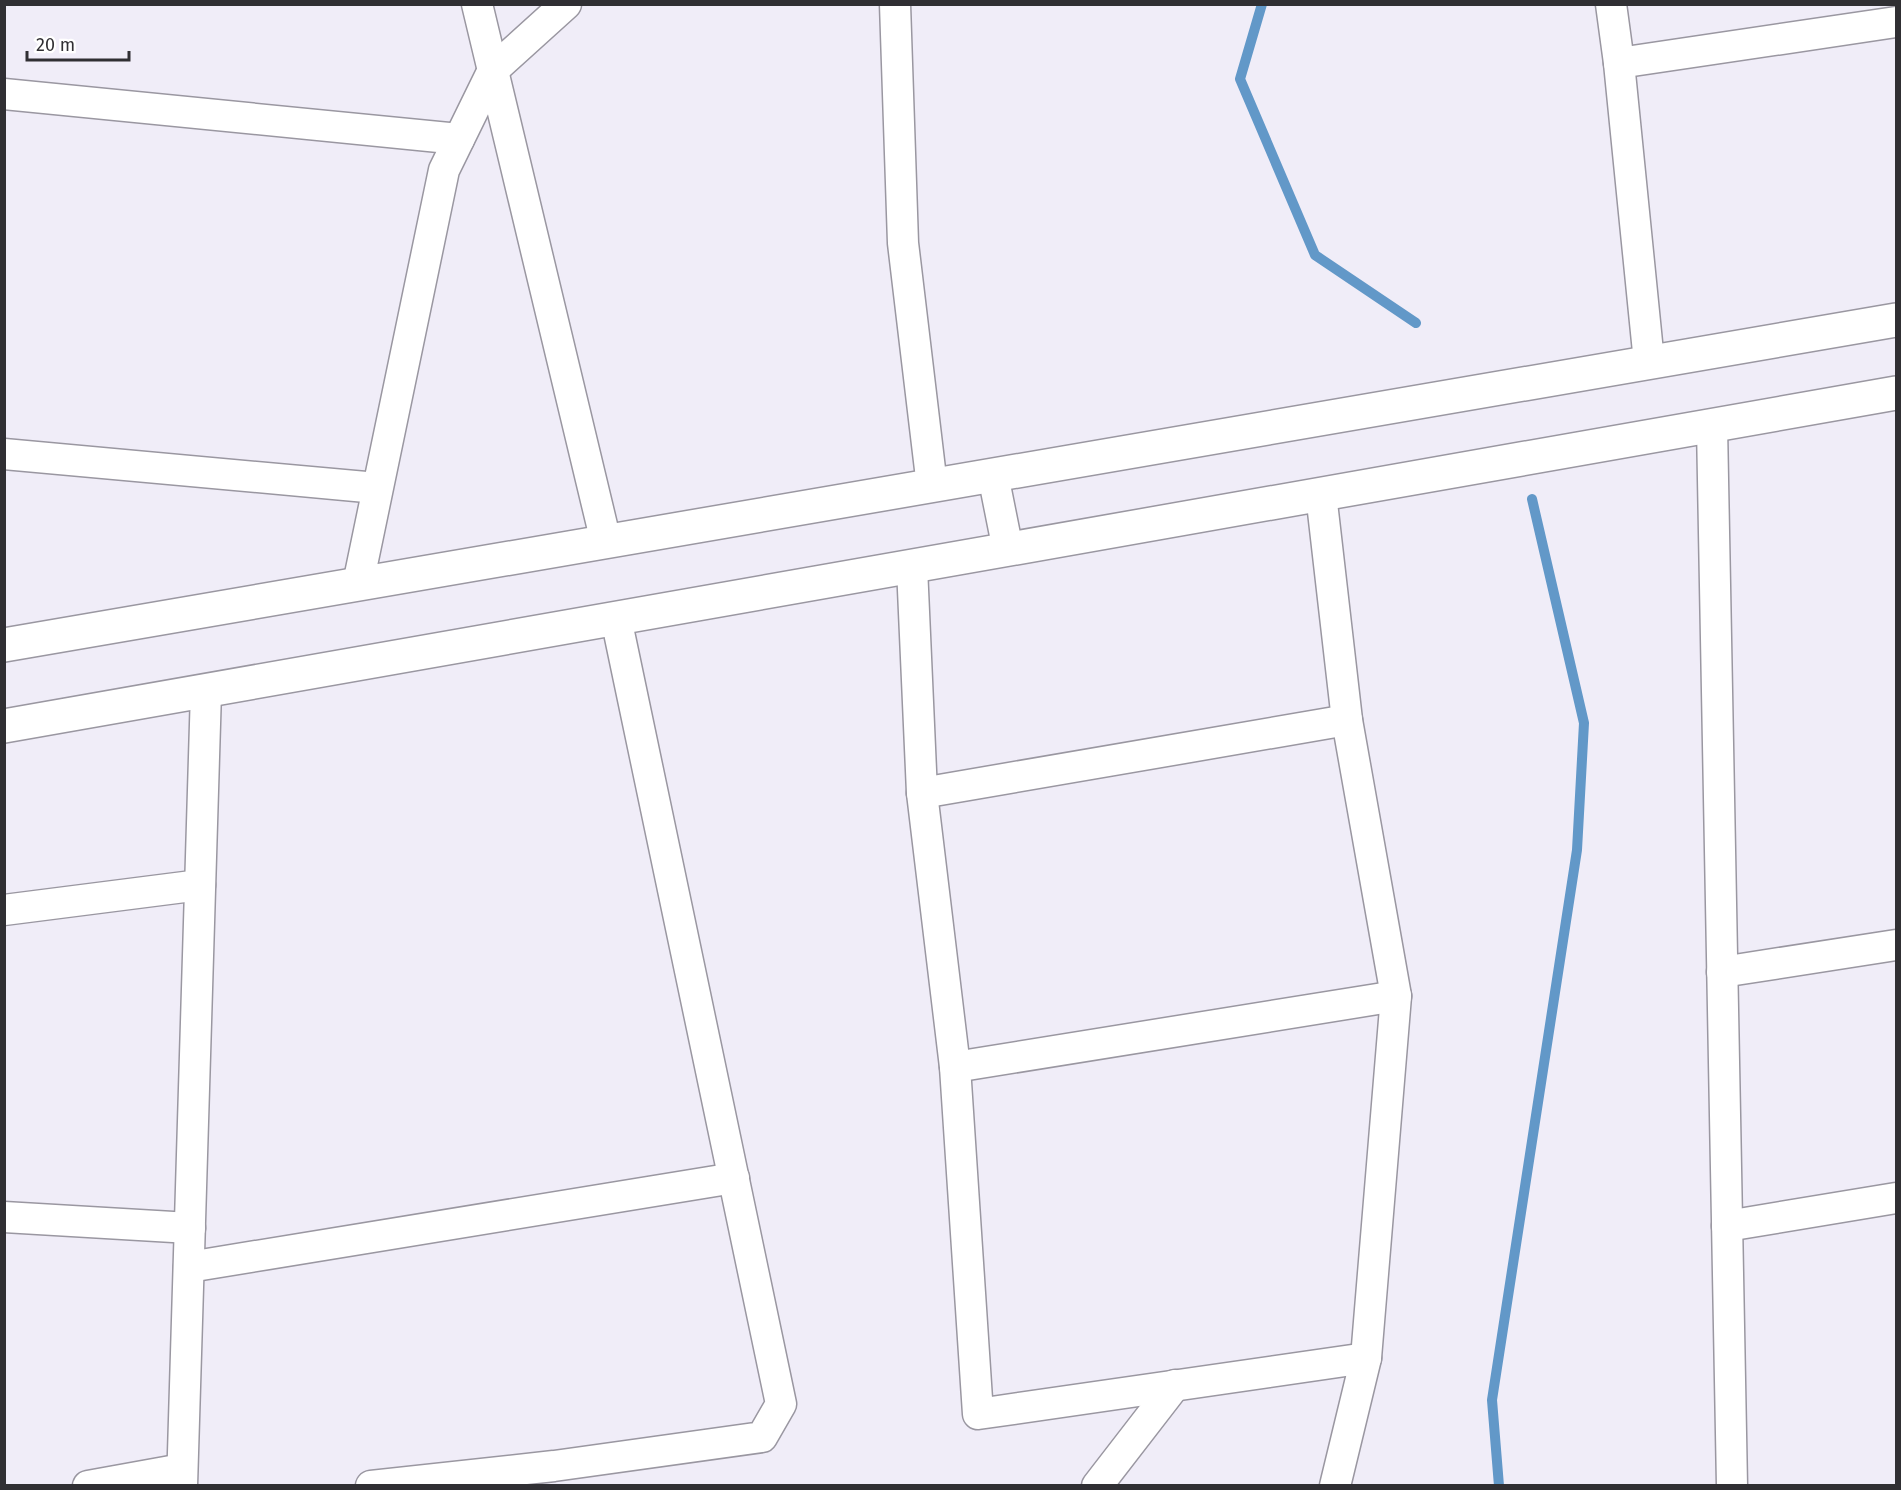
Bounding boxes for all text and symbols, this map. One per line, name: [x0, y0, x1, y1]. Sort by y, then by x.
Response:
scale bar: [27, 24, 129, 62]
text: 20 m: [36, 34, 75, 56]

